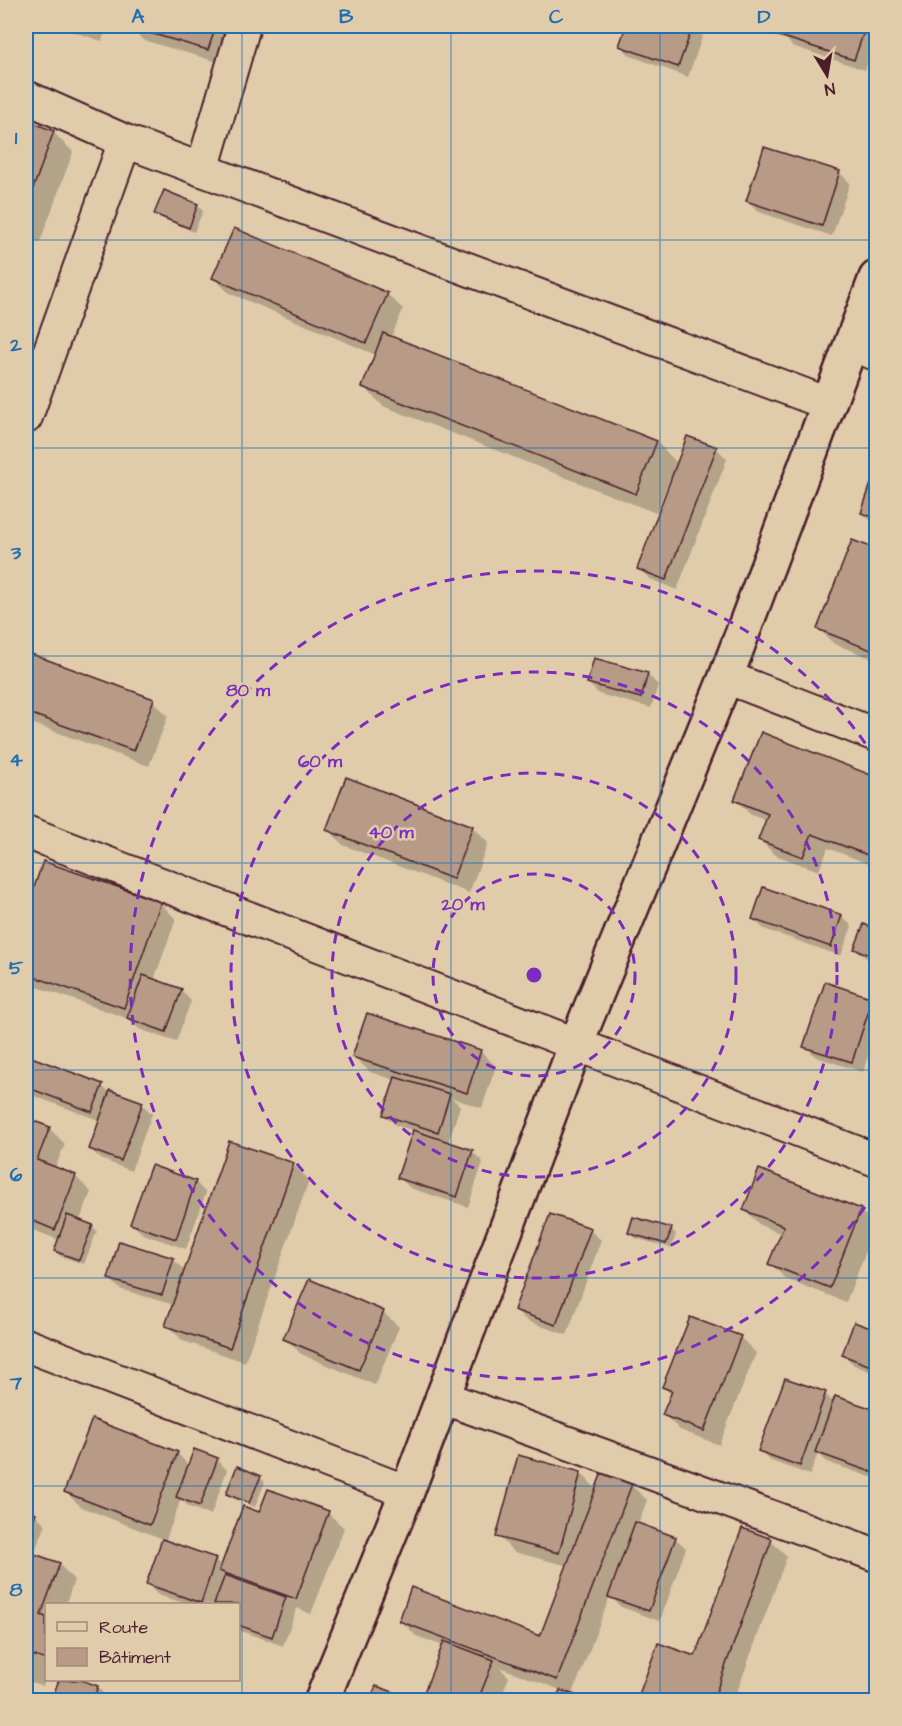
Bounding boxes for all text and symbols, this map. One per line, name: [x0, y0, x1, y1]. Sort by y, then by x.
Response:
text: A: [132, 3, 145, 31]
text: B: [339, 3, 354, 31]
text: C: [549, 3, 564, 31]
text: D: [758, 3, 771, 31]
north arrow: [797, 45, 857, 105]
text: N: [823, 77, 837, 100]
text: 1: [15, 124, 18, 152]
text: 2: [9, 331, 22, 359]
text: 3: [10, 539, 22, 567]
text: 80 m: [226, 678, 271, 703]
text: 4: [9, 746, 23, 774]
text: 60 m: [298, 749, 343, 774]
text: 40 m: [369, 820, 414, 845]
text: 20 m: [441, 892, 485, 917]
text: 5: [9, 954, 24, 982]
centre of rings: [524, 965, 544, 985]
text: 6: [10, 1161, 23, 1189]
text: 7: [9, 1369, 23, 1397]
text: 8: [10, 1576, 23, 1604]
legend: [45, 1603, 240, 1681]
text: Route: [99, 1615, 148, 1640]
text: Bâtiment: [99, 1645, 172, 1670]

